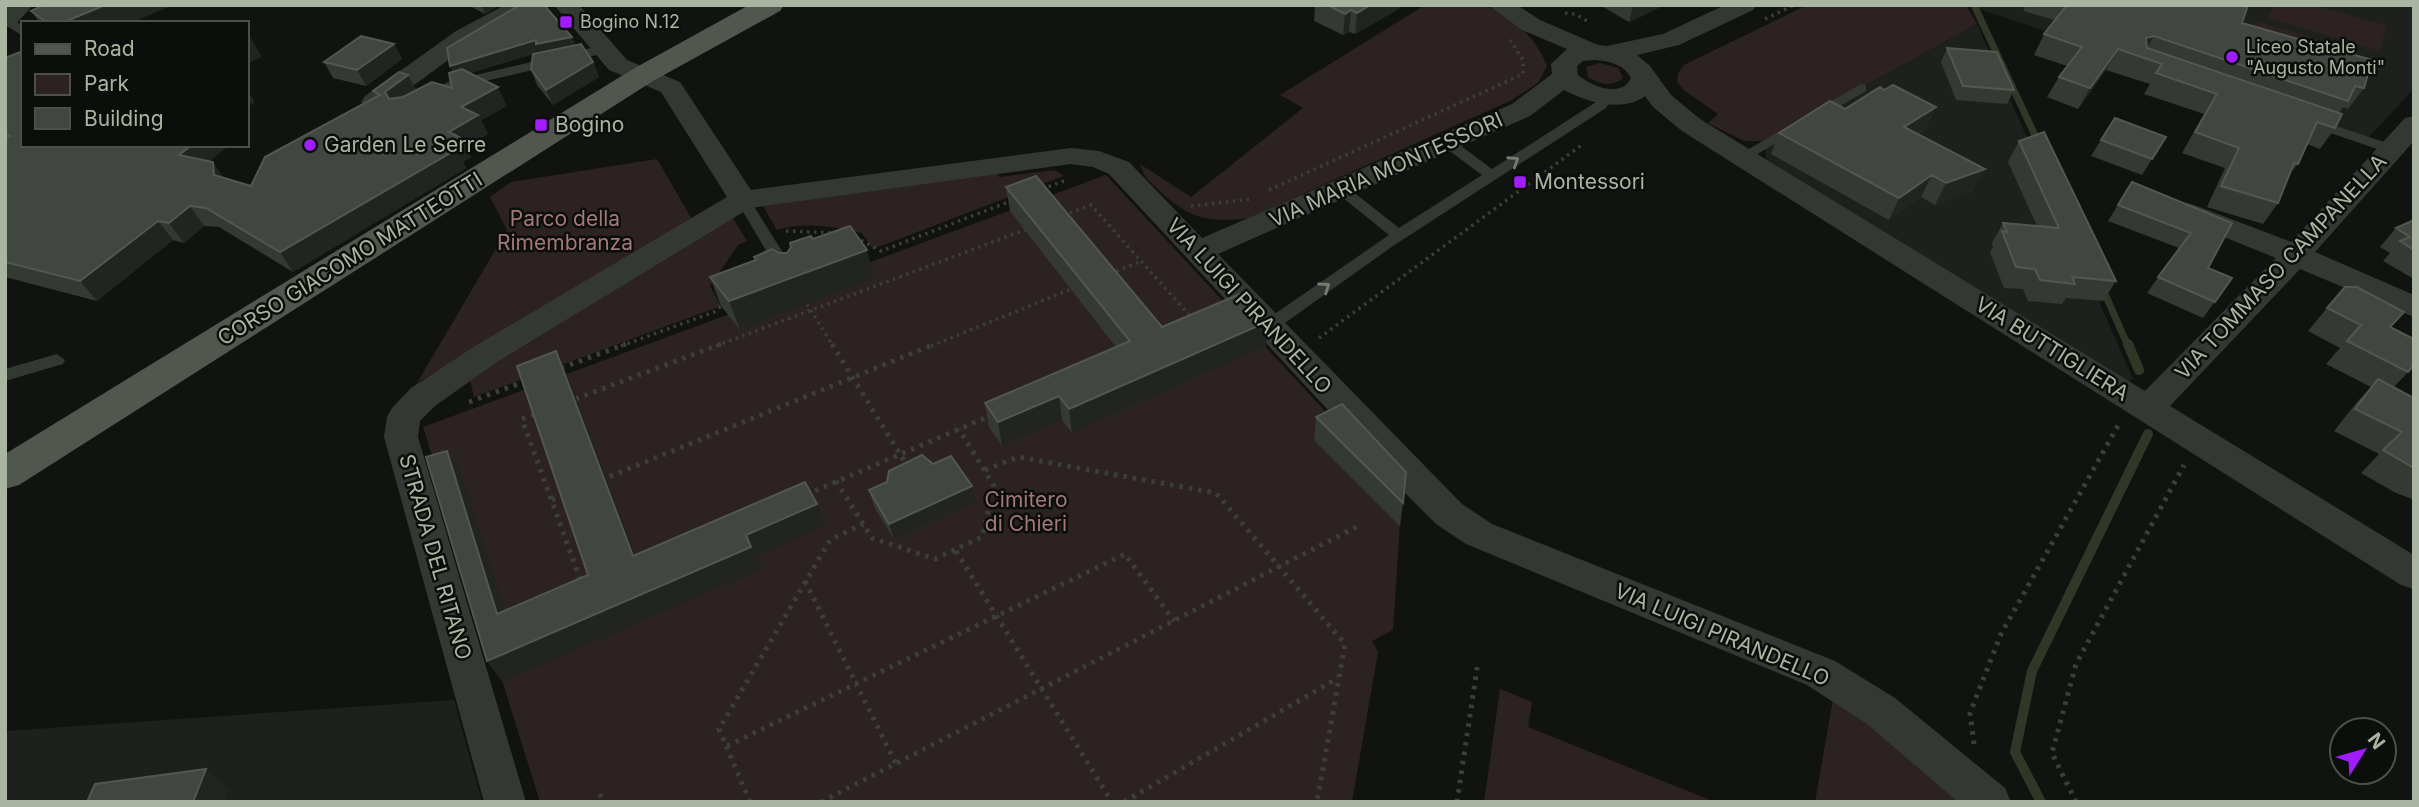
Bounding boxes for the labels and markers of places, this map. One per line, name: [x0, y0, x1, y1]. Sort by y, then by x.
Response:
place label: Bogino N.12: [580, 11, 680, 32]
marker: Bogino N.12: [558, 14, 574, 30]
place label: Liceo Statale "Augusto Monti": [2246, 36, 2385, 78]
marker: Liceo Statale "Augusto Monti": [2224, 49, 2240, 65]
place label: Bogino: [555, 112, 624, 137]
marker: Bogino: [533, 117, 549, 133]
place label: Garden Le Serre: [324, 132, 486, 157]
marker: Garden Le Serre: [302, 137, 318, 153]
place label: Montessori: [1534, 169, 1645, 194]
marker: Montessori: [1512, 174, 1528, 190]

